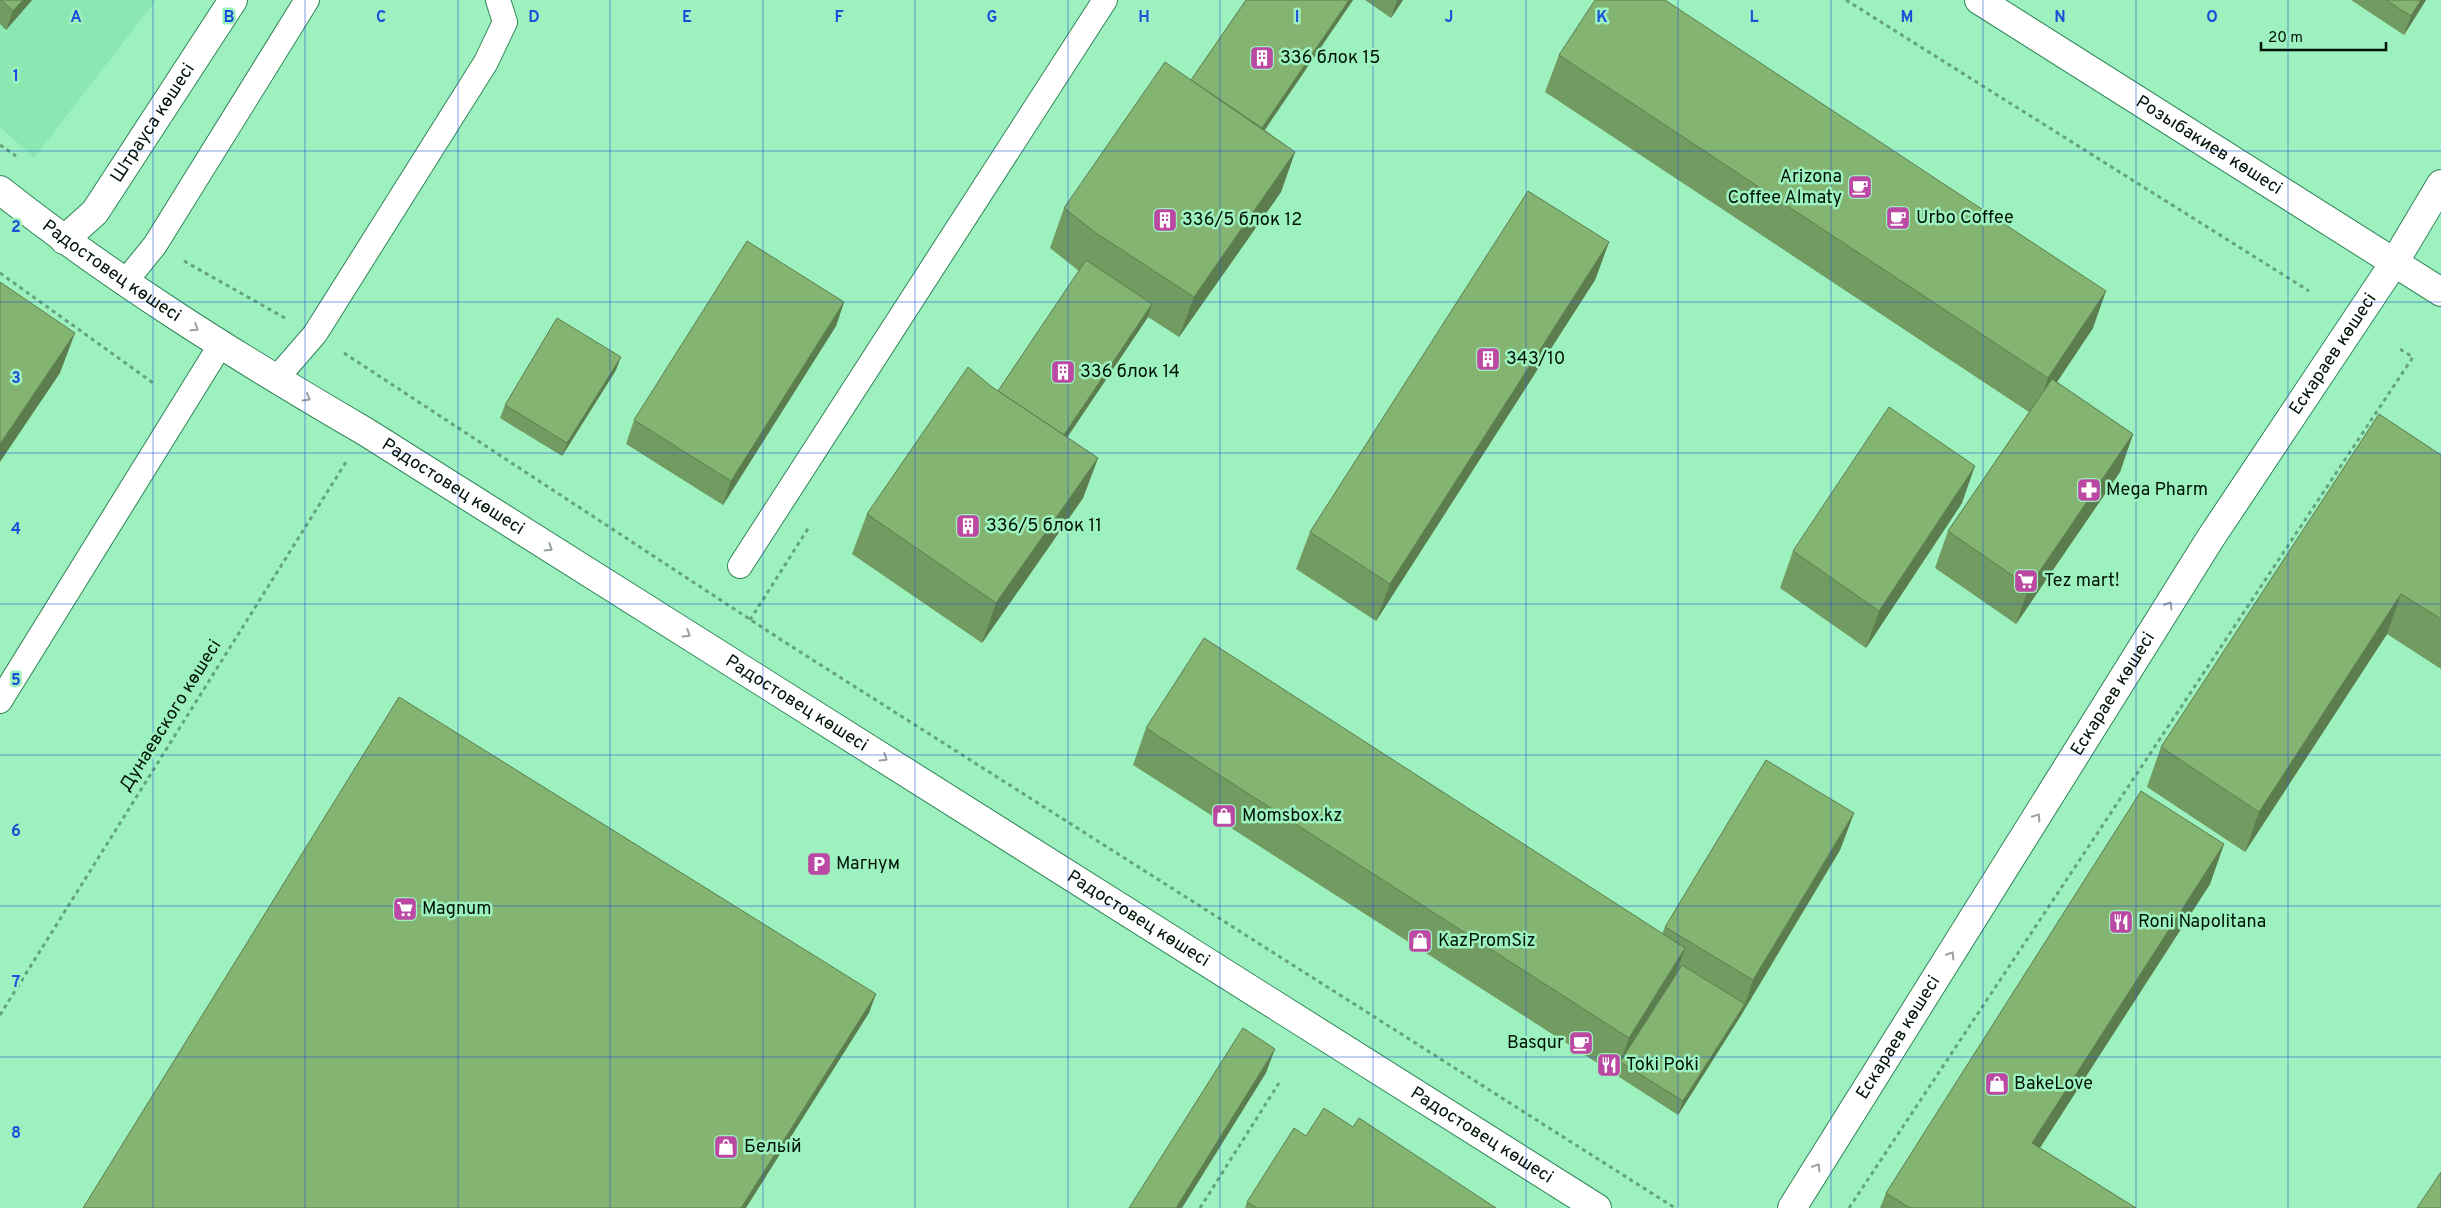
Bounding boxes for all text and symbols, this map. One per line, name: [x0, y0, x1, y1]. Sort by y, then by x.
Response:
text: A: [70, 8, 82, 28]
text: B: [223, 8, 235, 28]
text: C: [376, 8, 386, 28]
text: D: [528, 8, 540, 28]
text: E: [682, 8, 692, 28]
text: F: [834, 8, 844, 28]
text: G: [987, 8, 997, 28]
text: H: [1138, 8, 1150, 28]
text: I: [1295, 8, 1299, 28]
text: J: [1445, 8, 1453, 28]
text: K: [1596, 8, 1608, 28]
text: L: [1749, 8, 1759, 28]
text: M: [1901, 8, 1913, 28]
text: N: [2054, 8, 2066, 28]
text: O: [2206, 8, 2218, 28]
scale bar: [2261, 20, 2386, 52]
text: 20 m: [2268, 29, 2303, 48]
building icon: 336 блок 15: [1249, 45, 1275, 71]
place label: 336 блок 15: [1280, 47, 1380, 70]
street label: Штрауса көшесі: [106, 59, 200, 187]
text: 1: [13, 67, 19, 87]
street label: Розыбакиев көшесі: [2131, 90, 2287, 200]
place label: Arizona Coffee Almaty: [1727, 166, 1842, 210]
cafe icon: Arizona Coffee Almaty: [1847, 174, 1873, 200]
cafe icon: Urbo Coffee: [1885, 205, 1911, 231]
building icon: 336/5 блок 12: [1152, 207, 1178, 233]
place label: Urbo Coffee: [1916, 207, 2014, 230]
place label: 336/5 блок 12: [1182, 209, 1302, 232]
street label: Радостовец көшесі: [37, 215, 185, 327]
text: 2: [11, 218, 21, 238]
street label: Ескараев көшесі: [2284, 289, 2382, 419]
one-way arrow: [190, 321, 199, 331]
building icon: 343/10: [1475, 346, 1501, 372]
place label: 343/10: [1506, 348, 1565, 371]
building icon: 336 блок 14: [1050, 359, 1076, 385]
place label: 336 блок 14: [1080, 361, 1180, 384]
text: 3: [11, 369, 21, 389]
one-way arrow: [302, 391, 311, 401]
street label: Радостовец көшесі: [377, 433, 529, 540]
pharmacy icon: Mega Pharm: [2076, 477, 2102, 503]
place label: Mega Pharm: [2106, 479, 2208, 502]
building icon: 336/5 блок 11: [955, 513, 981, 539]
place label: 336/5 блок 11: [986, 515, 1102, 538]
text: 4: [11, 520, 21, 540]
one-way arrow: [544, 541, 553, 551]
supermarket icon: Tez mart!: [2013, 568, 2039, 594]
place label: Tez mart!: [2044, 570, 2120, 593]
one-way arrow: [2163, 602, 2172, 611]
one-way arrow: [681, 628, 691, 637]
street label: Ескараев көшесі: [2066, 628, 2160, 760]
street label: Дунаевского көшесі: [115, 636, 227, 796]
street label: Радостовец көшесі: [721, 650, 872, 757]
text: 5: [11, 671, 21, 691]
one-way arrow: [878, 752, 887, 761]
shop icon: Momsbox.kz: [1211, 803, 1237, 829]
place label: Momsbox.kz: [1242, 805, 1342, 828]
one-way arrow: [2030, 814, 2040, 823]
text: 6: [11, 822, 21, 842]
parking icon: Магнум: [806, 851, 832, 877]
place label: Магнум: [836, 853, 900, 876]
street label: Радостовец көшесі: [1063, 865, 1214, 972]
supermarket icon: Magnum: [392, 896, 418, 922]
place label: Magnum: [422, 898, 492, 921]
restaurant icon: Roni Napolitana: [2108, 909, 2134, 935]
place label: Roni Napolitana: [2138, 911, 2266, 934]
shop icon: KazPromSiz: [1407, 928, 1433, 954]
place label: KazPromSiz: [1438, 930, 1536, 953]
one-way arrow: [1944, 952, 1954, 961]
street label: Ескараев көшесі: [1851, 971, 1946, 1104]
text: 7: [12, 973, 20, 993]
cafe icon: Basqur: [1568, 1030, 1594, 1056]
place label: Basqur: [1507, 1032, 1564, 1055]
restaurant icon: Toki Poki: [1596, 1052, 1622, 1078]
place label: Toki Poki: [1626, 1054, 1699, 1077]
shop icon: BakeLove: [1984, 1071, 2010, 1097]
place label: BakeLove: [2014, 1073, 2093, 1096]
street label: Радостовец көшесі: [1406, 1082, 1557, 1189]
text: 8: [11, 1124, 21, 1144]
shop icon: Белый: [713, 1134, 739, 1160]
place label: Белый: [744, 1136, 802, 1159]
one-way arrow: [1811, 1163, 1821, 1172]

